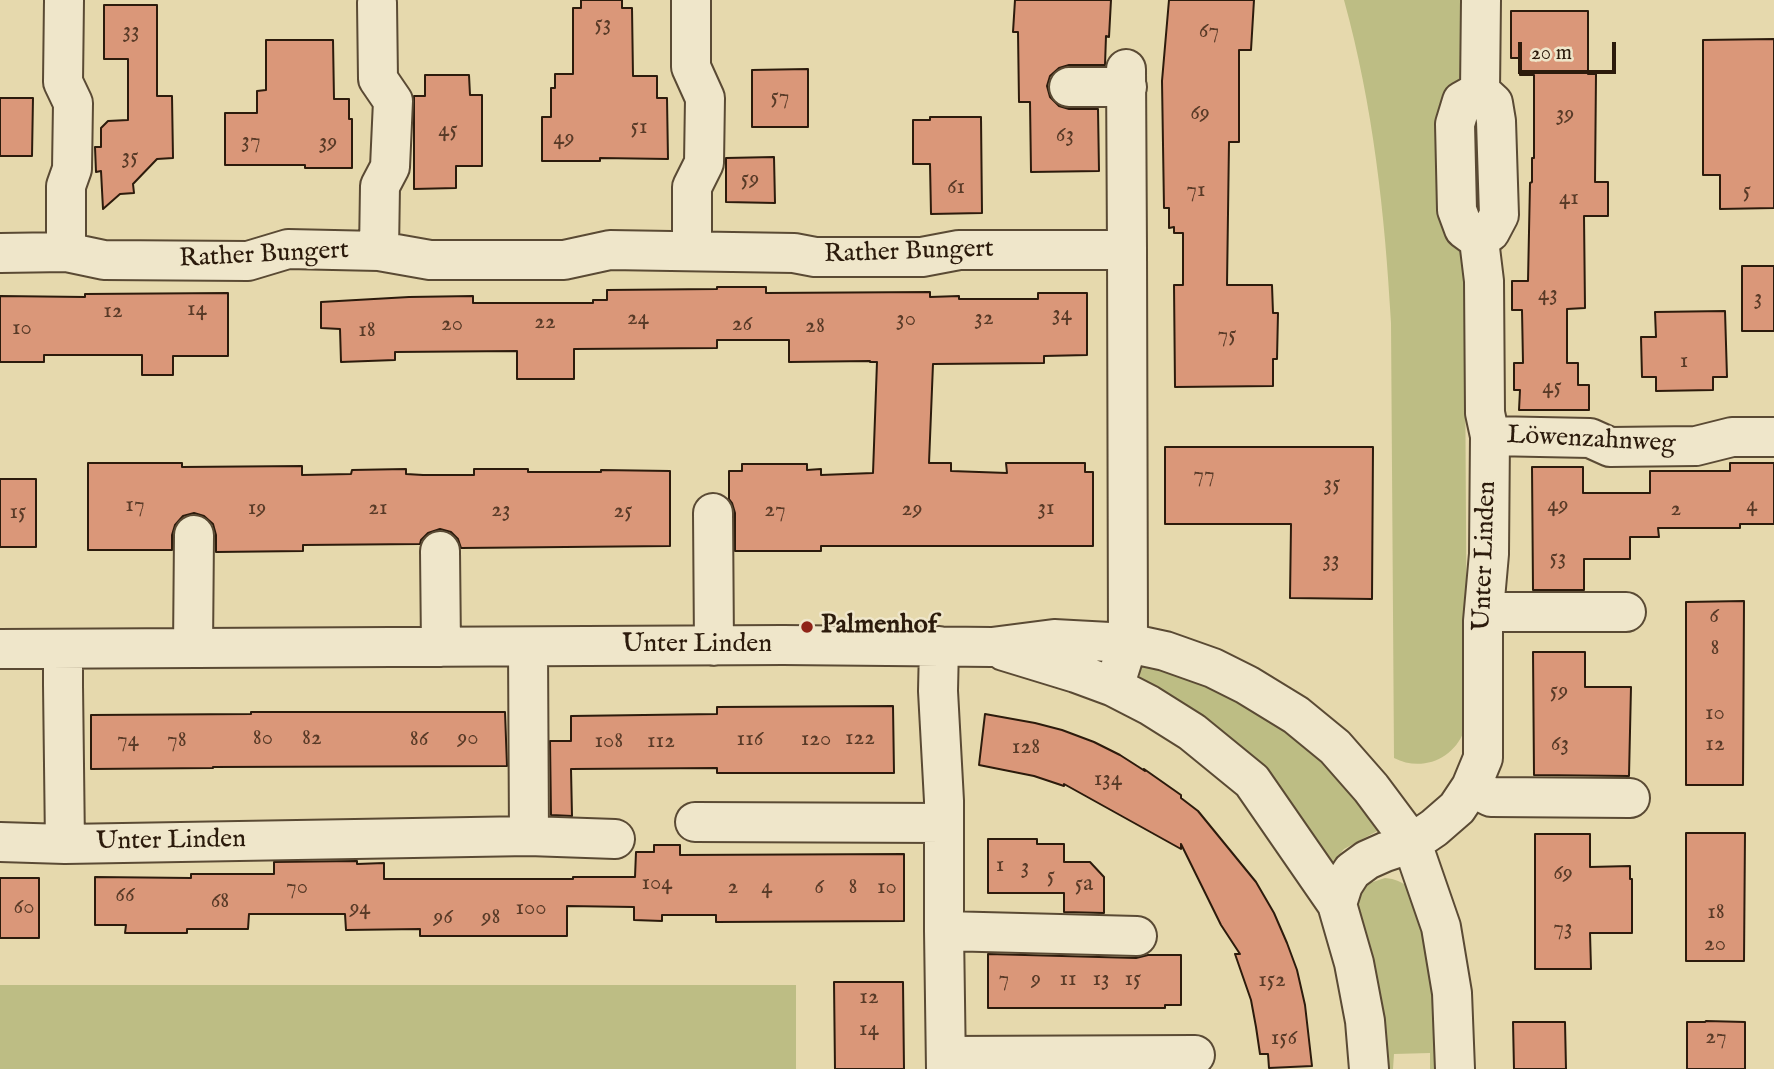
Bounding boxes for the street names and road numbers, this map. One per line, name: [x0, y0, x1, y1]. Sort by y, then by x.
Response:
street label: Rather Bungert: [824, 234, 994, 272]
street label: Rather Bungert: [178, 236, 350, 276]
street label: Löwenzahnweg: [1506, 421, 1676, 461]
street label: Unter Linden: [1468, 480, 1504, 632]
street label: Unter Linden: [622, 630, 772, 662]
street label: Unter Linden: [96, 825, 246, 859]

